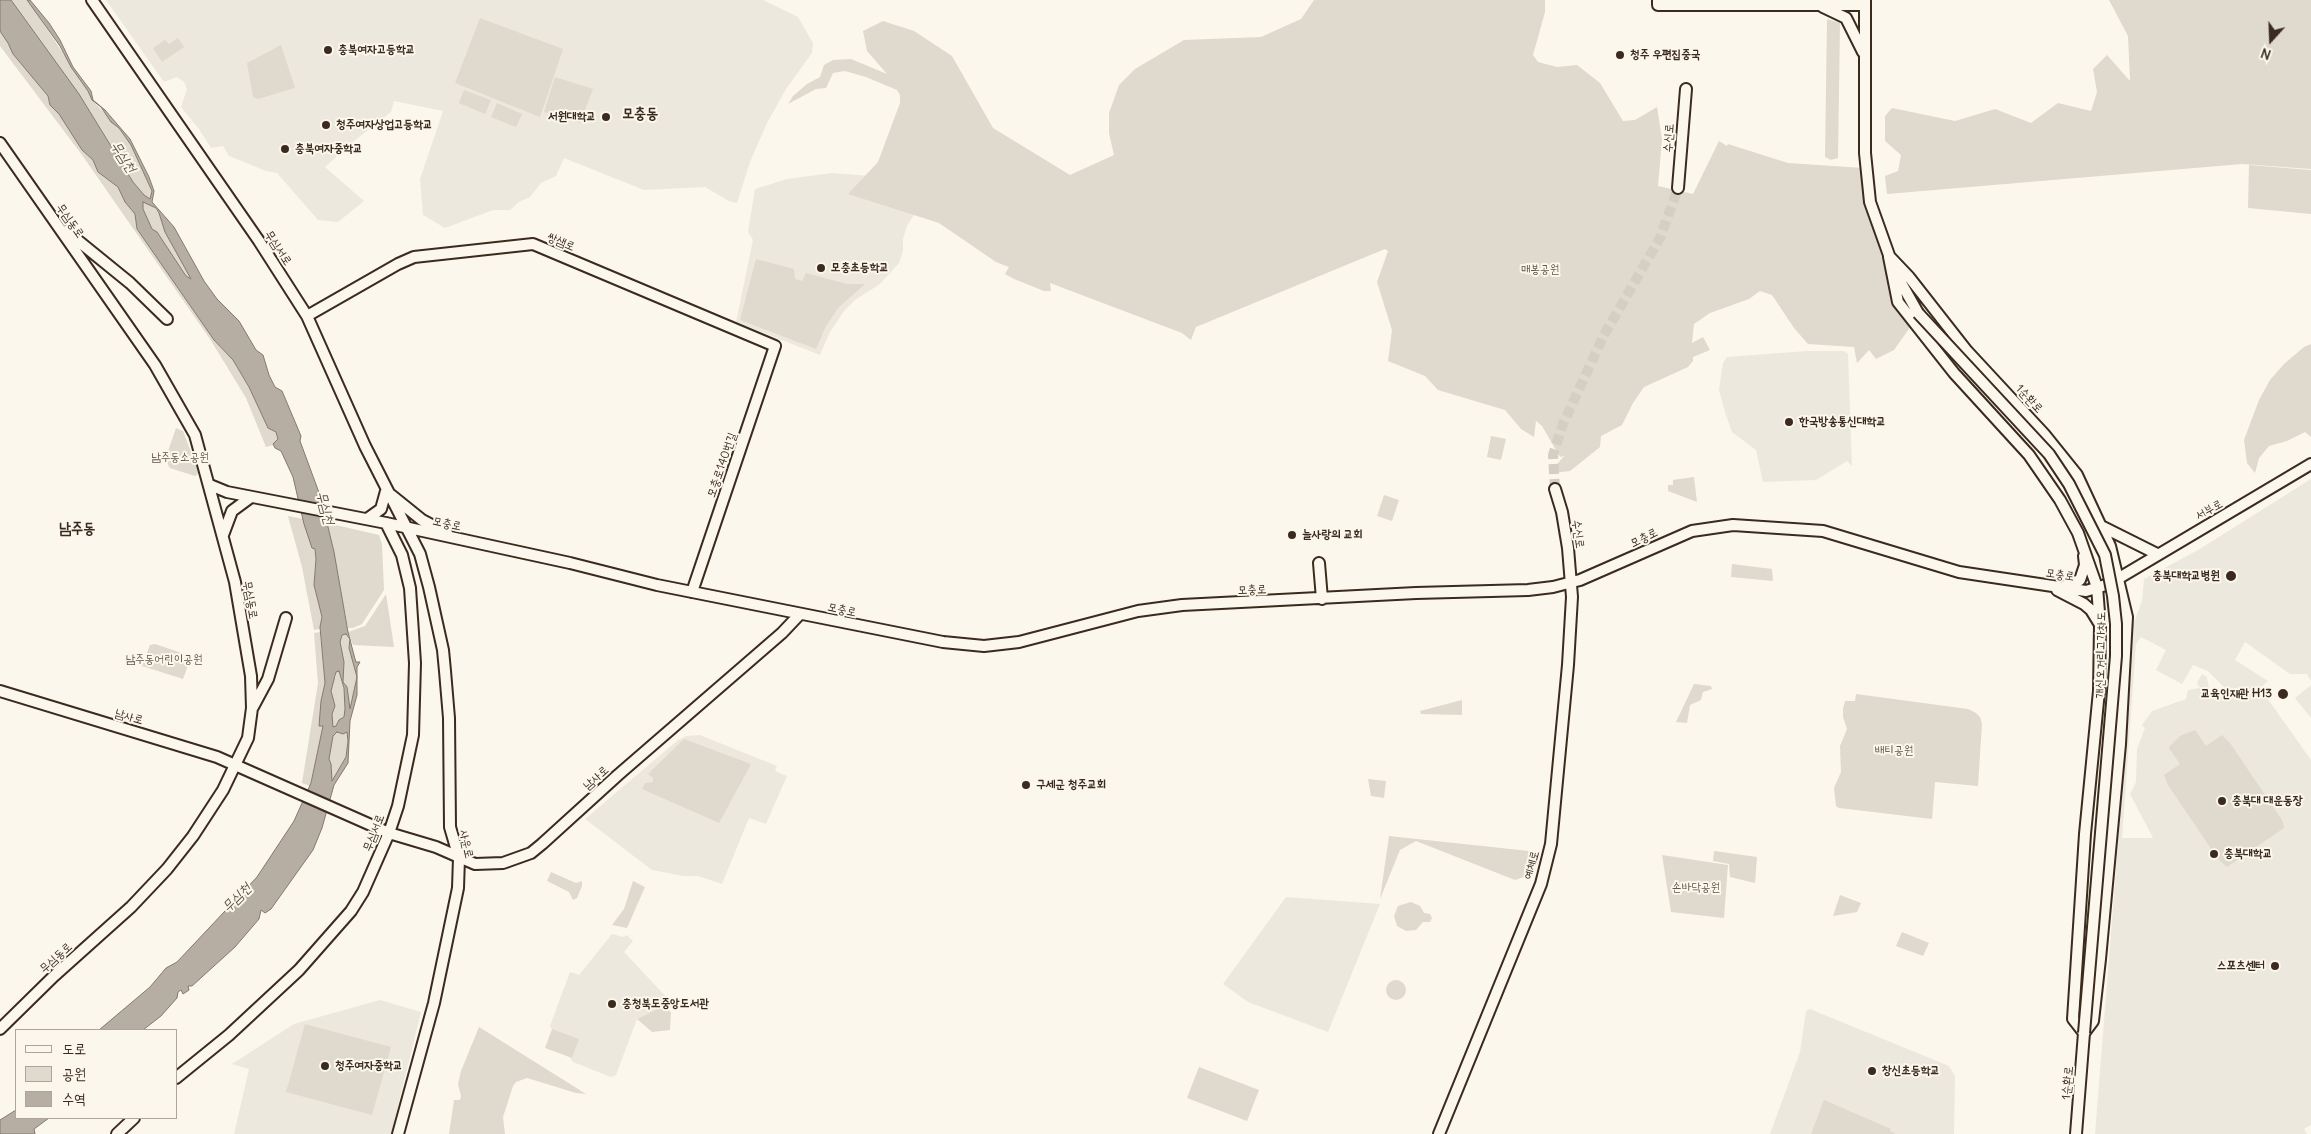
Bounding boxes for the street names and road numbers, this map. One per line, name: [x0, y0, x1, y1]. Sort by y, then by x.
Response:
street label: 수신로: [1661, 123, 1677, 153]
street label: 무심동로: [53, 201, 87, 241]
street label: 무심서로: [261, 228, 295, 268]
street label: 쌍샘로: [545, 230, 577, 254]
street label: 1순환로: [2012, 382, 2046, 416]
street label: 모충로140번길: [704, 431, 740, 499]
street label: 서부로: [2193, 497, 2225, 523]
street label: 모충로: [431, 514, 463, 534]
street label: 수신로: [1569, 519, 1587, 549]
street label: 모충로: [1628, 525, 1660, 551]
street label: 모충로: [2045, 566, 2075, 584]
street label: 무심동로: [240, 580, 260, 620]
street label: 모충로: [1237, 582, 1267, 598]
street label: 모충로: [826, 600, 858, 620]
street label: 개신오거리고가차도: [2093, 611, 2109, 699]
street label: 남사로: [113, 706, 145, 728]
street label: 남사로: [580, 763, 612, 793]
street label: 무심서로: [360, 812, 388, 854]
street label: 사운로: [456, 828, 476, 860]
street label: 예체로: [1521, 849, 1543, 881]
street label: 무심동로: [37, 940, 75, 976]
street label: 1순환로: [2059, 1066, 2077, 1100]

